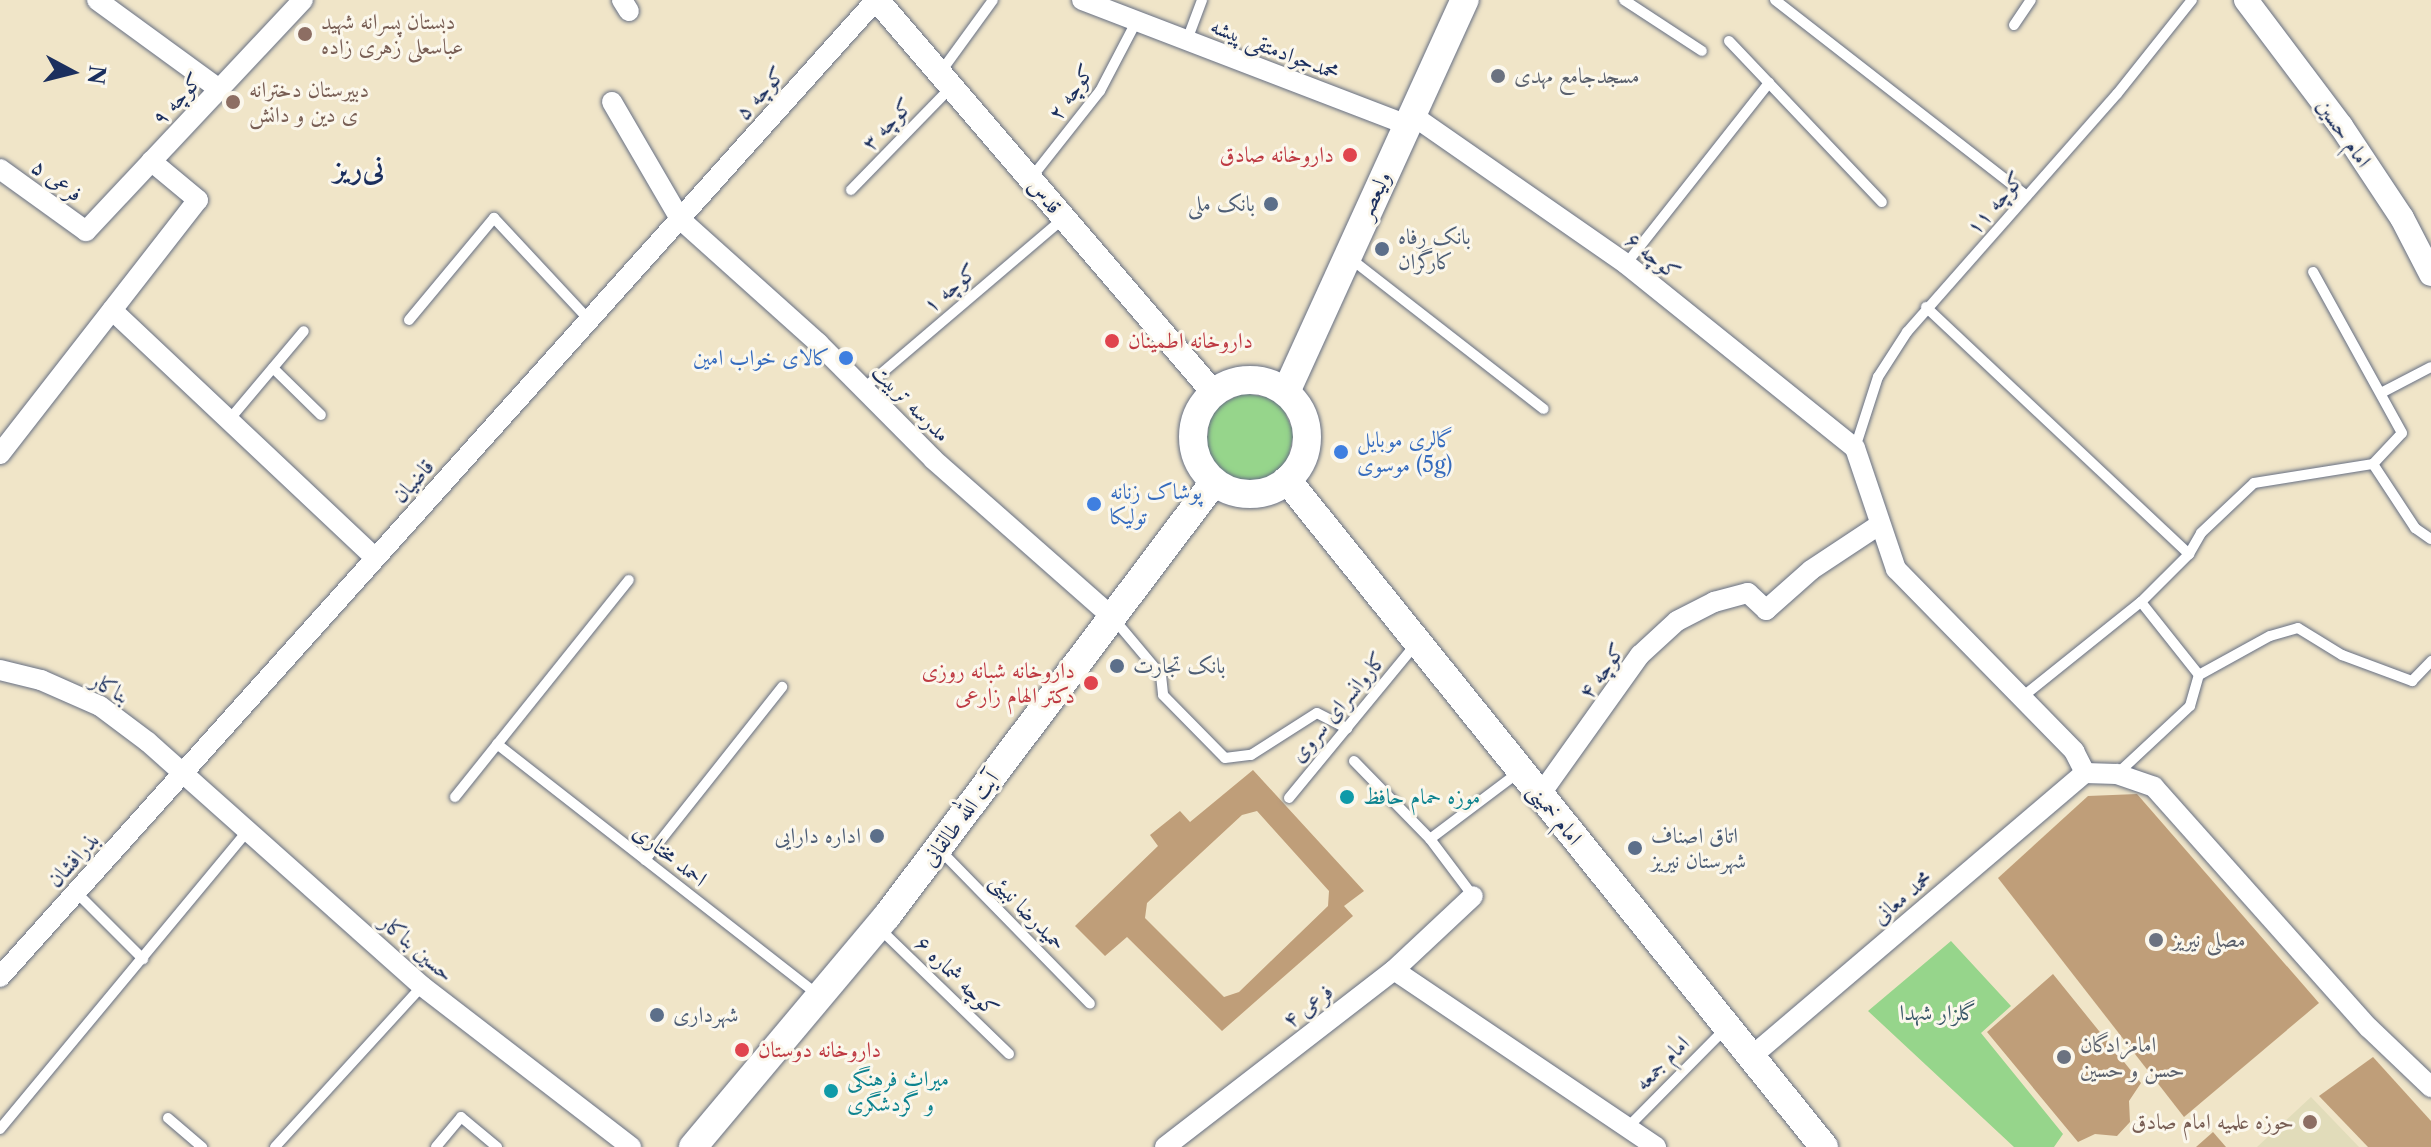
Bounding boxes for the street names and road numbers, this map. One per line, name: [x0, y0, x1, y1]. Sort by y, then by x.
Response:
street label: محمدجوادمتقی پیشه: [1207, 12, 1343, 86]
street label: کوچه ۲: [1042, 59, 1100, 125]
street label: کوچه ۵: [729, 61, 791, 125]
street label: کوچه ۹: [146, 67, 208, 131]
street label: کوچه ۳: [856, 92, 918, 156]
street label: امام حسین: [2311, 94, 2377, 172]
street label: فرعی ۵: [26, 153, 88, 207]
street label: کوچه ۱۱: [1960, 166, 2030, 240]
street label: ولیعصر: [1352, 167, 1396, 223]
street label: قدس: [1022, 173, 1068, 219]
street label: ۶ کوچه: [1620, 226, 1686, 286]
street label: کوچه ۱: [918, 258, 982, 318]
street label: مدرسه تربیت: [866, 358, 956, 448]
street label: قاضیان: [387, 454, 439, 508]
street label: کوچه ۴: [1573, 638, 1631, 704]
street label: کاروانسرای سروی: [1284, 647, 1392, 767]
street label: بناکار: [86, 667, 134, 709]
street label: آیت الله طالقانی: [916, 766, 1004, 872]
street label: امام خمینی: [1522, 778, 1588, 850]
street label: احمد مختاری: [628, 818, 712, 892]
street label: بذرافشان: [42, 827, 104, 893]
street label: محمد معانی: [1867, 864, 1937, 930]
street label: حمیدرضا نبیئی: [985, 868, 1071, 956]
street label: حسین بناکار: [375, 909, 459, 987]
street label: کوچه شماره ۶: [910, 930, 1004, 1022]
street label: فرعی ۴: [1278, 978, 1338, 1034]
street label: امام جمعه: [1629, 1030, 1695, 1096]

